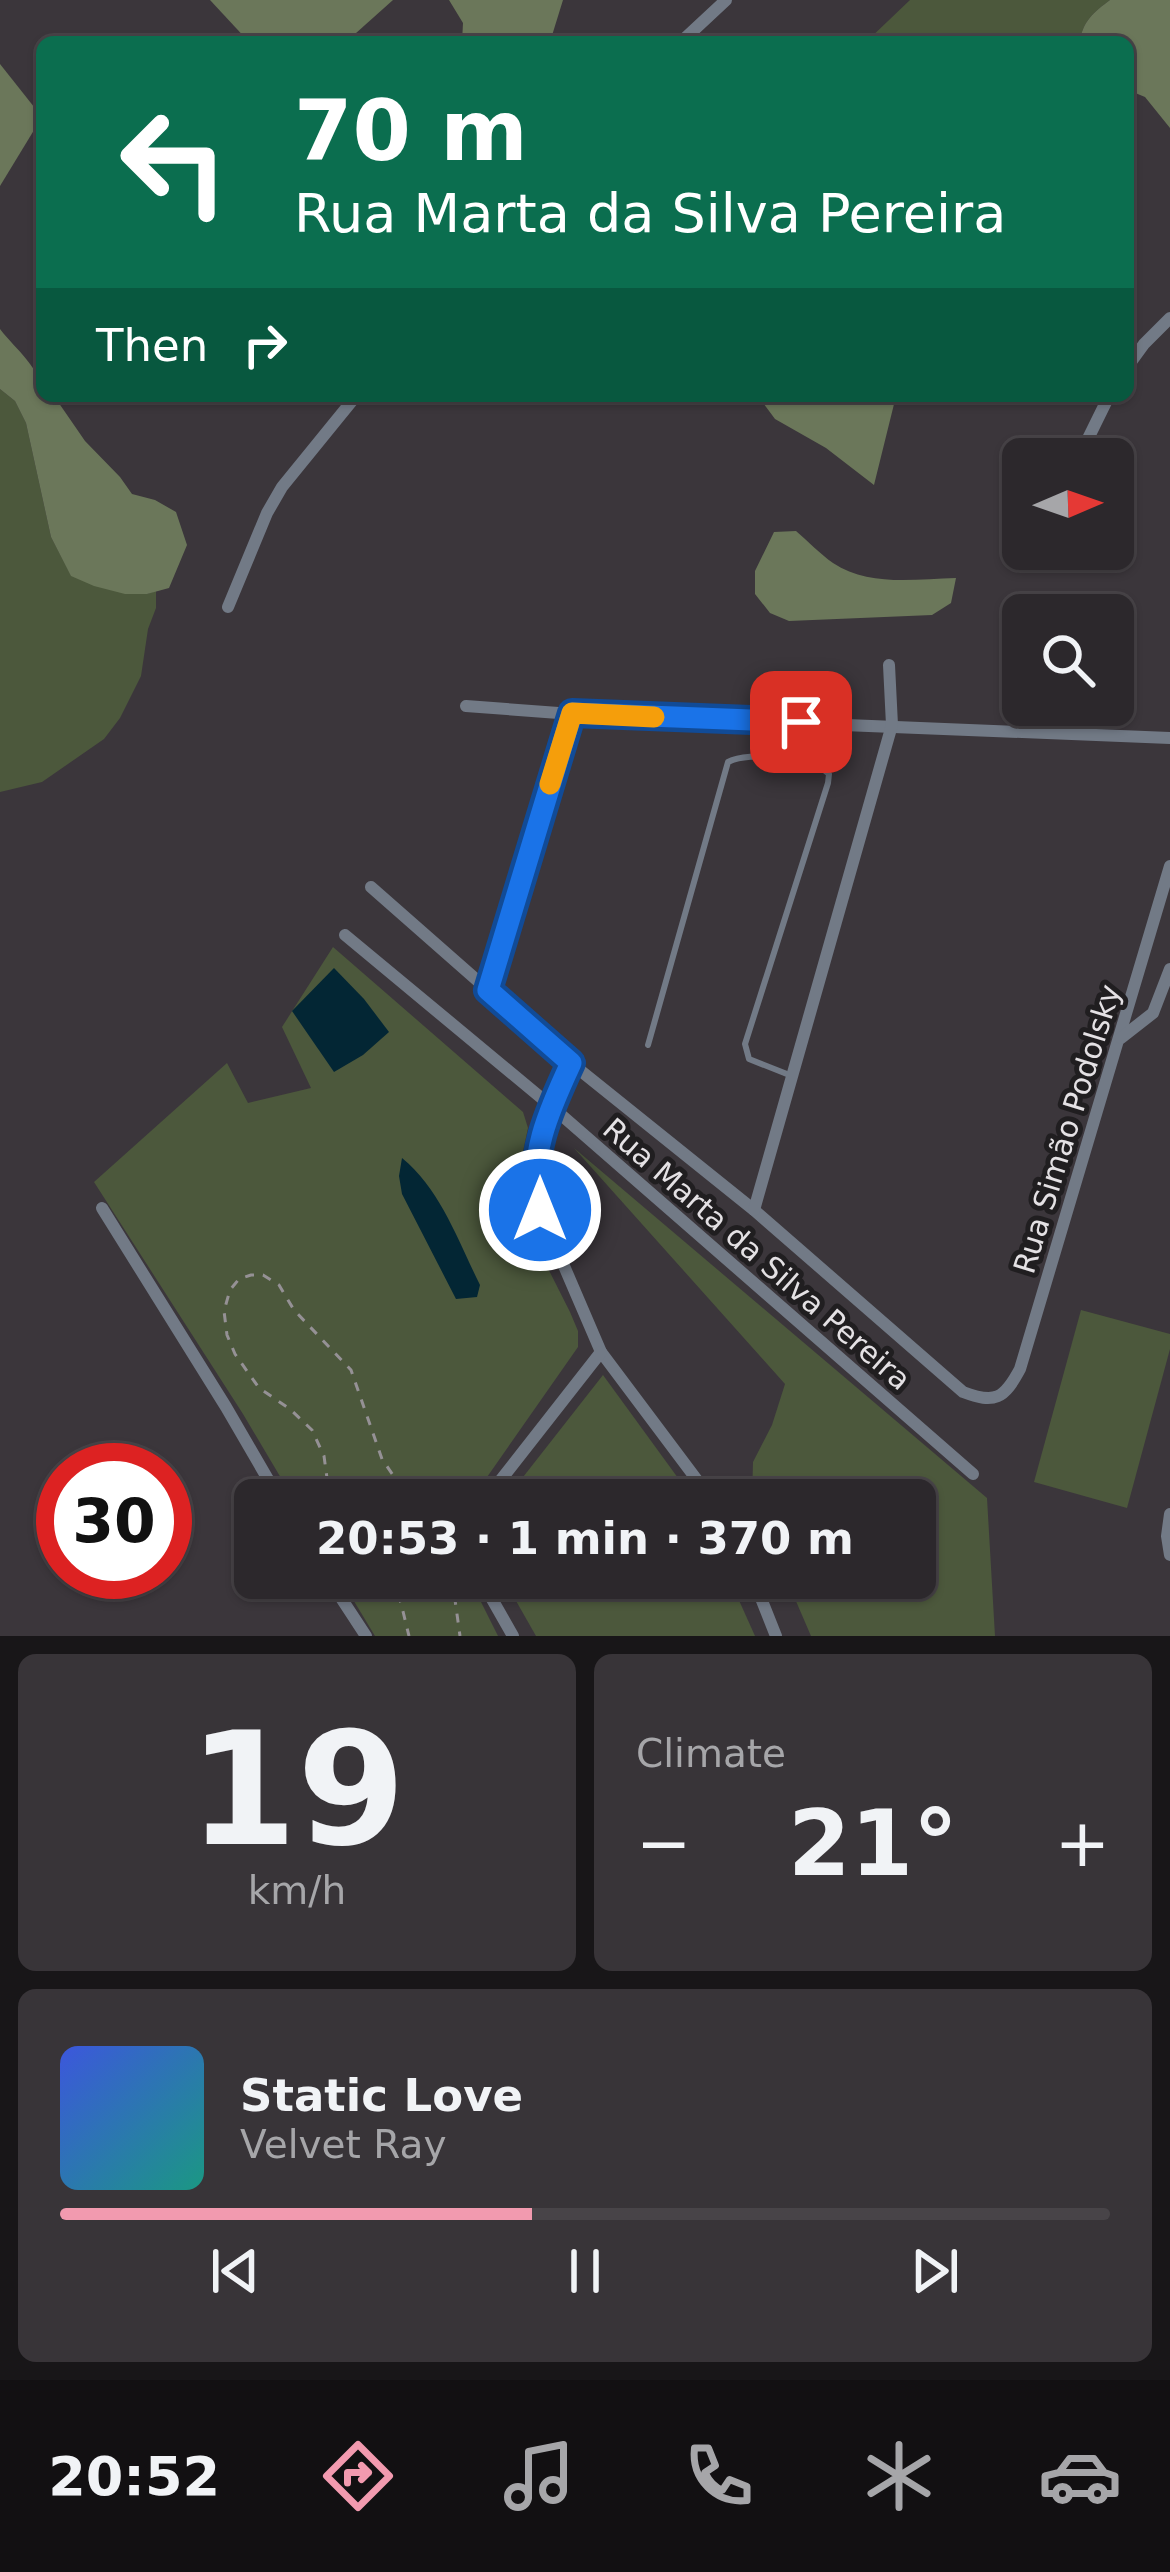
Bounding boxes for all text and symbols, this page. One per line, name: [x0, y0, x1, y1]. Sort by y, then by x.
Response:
text: 70 m: [294, 82, 528, 180]
icon: left: [96, 84, 252, 240]
text: Rua Marta da Silva Pereira: [294, 182, 1006, 245]
icon: right: [232, 312, 298, 378]
text: Then: [96, 319, 208, 372]
north arrow: [1002, 438, 1134, 570]
map controls: [1002, 438, 1134, 726]
button: search: [1002, 594, 1134, 726]
pin: [750, 671, 852, 773]
icon: arrive: [768, 689, 834, 755]
street label: Rua Simão Podolsky: [1006, 980, 1128, 1278]
street label: Rua Marta da Silva Pereira: [596, 1111, 918, 1397]
position arrow: [477, 1147, 603, 1273]
speed limit sign: 30: [36, 1443, 192, 1599]
text: 20:53 · 1 min · 370 m: [316, 1512, 854, 1565]
text: 19: [188, 1699, 406, 1881]
text: Climate: [636, 1731, 786, 1776]
text: 21°: [788, 1791, 958, 1896]
text: −: [636, 1805, 691, 1882]
text: +: [1055, 1805, 1110, 1882]
text: km/h: [248, 1868, 346, 1913]
text: Static Love: [240, 2069, 523, 2122]
text: Velvet Ray: [240, 2122, 446, 2167]
icon: previous: [202, 2238, 268, 2304]
icon: pause: [552, 2238, 618, 2304]
icon: next: [902, 2238, 968, 2304]
icon: directions: [316, 2434, 400, 2518]
icon: music: [497, 2434, 581, 2518]
icon: phone: [677, 2434, 761, 2518]
icon: climate: [857, 2434, 941, 2518]
icon: car: [1038, 2434, 1122, 2518]
text: 20:52: [48, 2445, 220, 2508]

